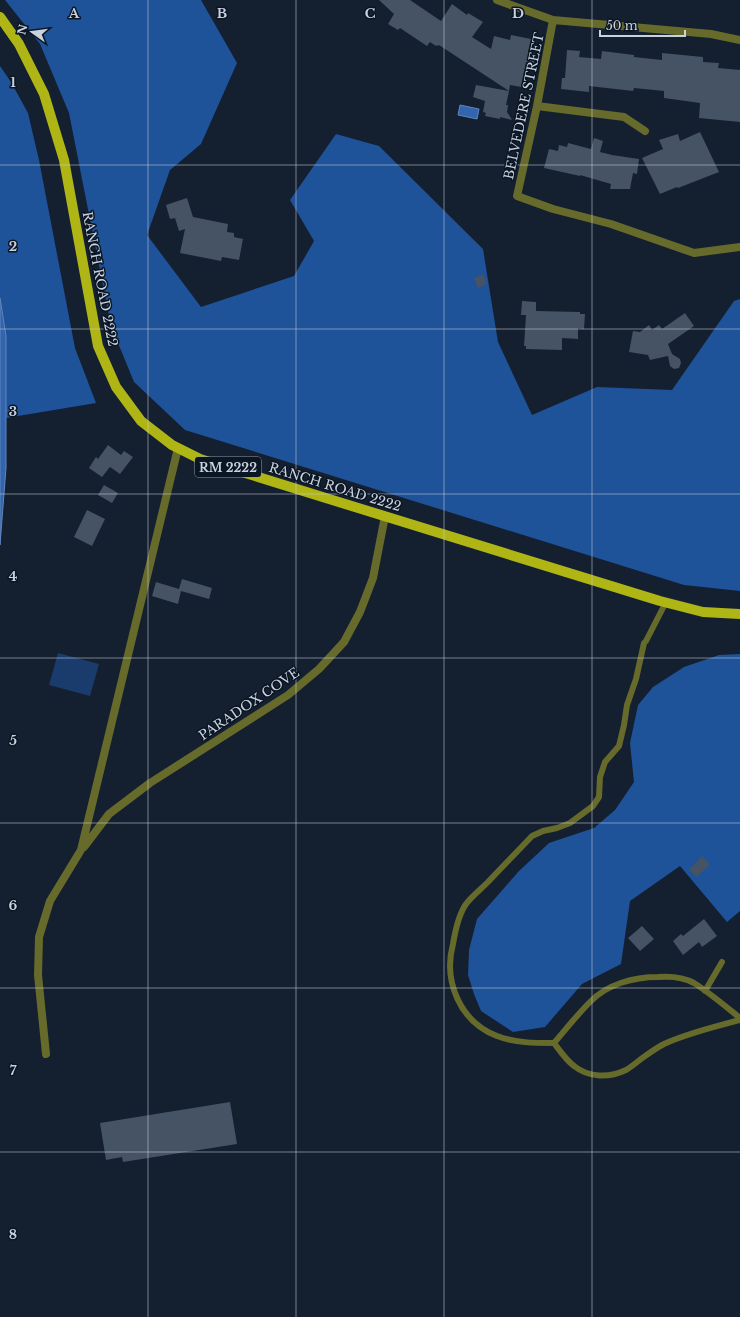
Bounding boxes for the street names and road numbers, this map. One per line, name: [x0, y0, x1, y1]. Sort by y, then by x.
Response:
street label: BELVEDERE STREET: [500, 30, 548, 181]
street label: RANCH ROAD 2222: [79, 210, 121, 348]
road number: RM 2222: [195, 457, 261, 477]
street label: RANCH ROAD 2222: [267, 459, 403, 515]
street label: PARADOX COVE: [195, 664, 303, 744]

